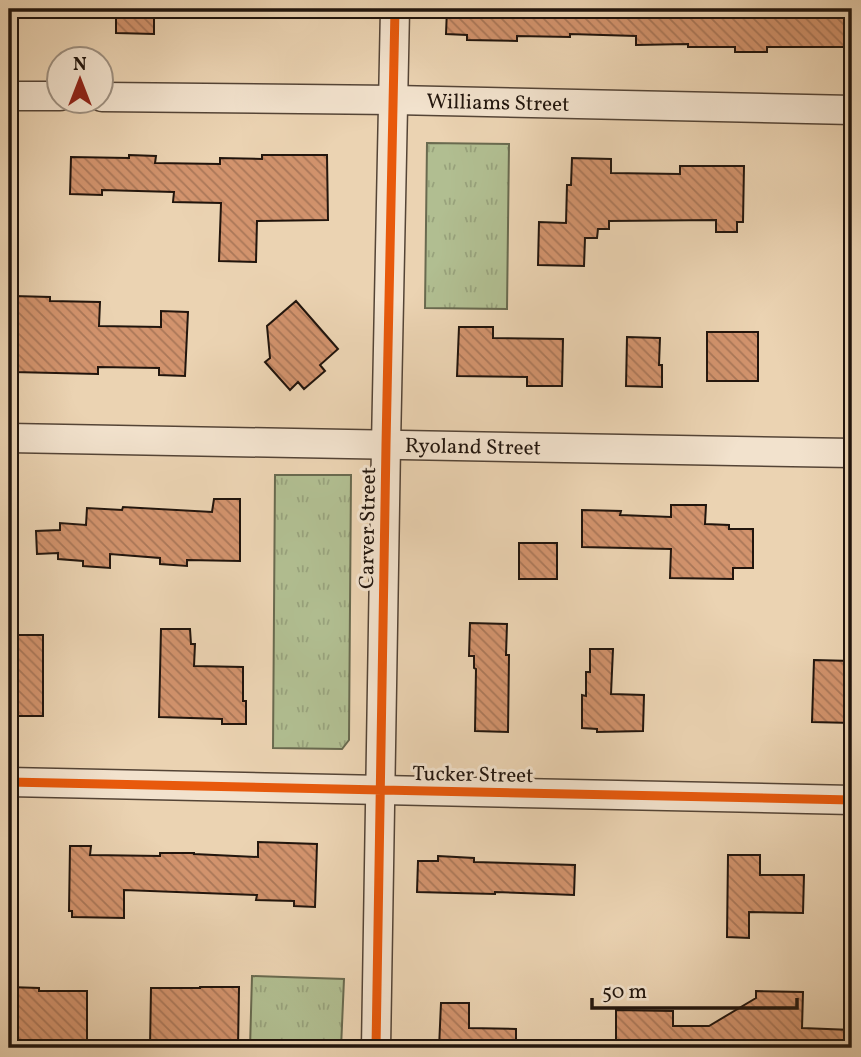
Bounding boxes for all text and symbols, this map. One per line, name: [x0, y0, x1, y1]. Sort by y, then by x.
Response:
north arrow: [46, 46, 116, 116]
text: N: [73, 52, 87, 78]
street label: Williams Street: [426, 88, 570, 120]
street label: Ryoland Street: [405, 432, 541, 463]
street label: Carver Street: [353, 467, 384, 589]
street label: Tucker Street: [412, 760, 534, 791]
scale bar: [592, 966, 796, 1010]
text: 50 m: [602, 978, 647, 1007]

